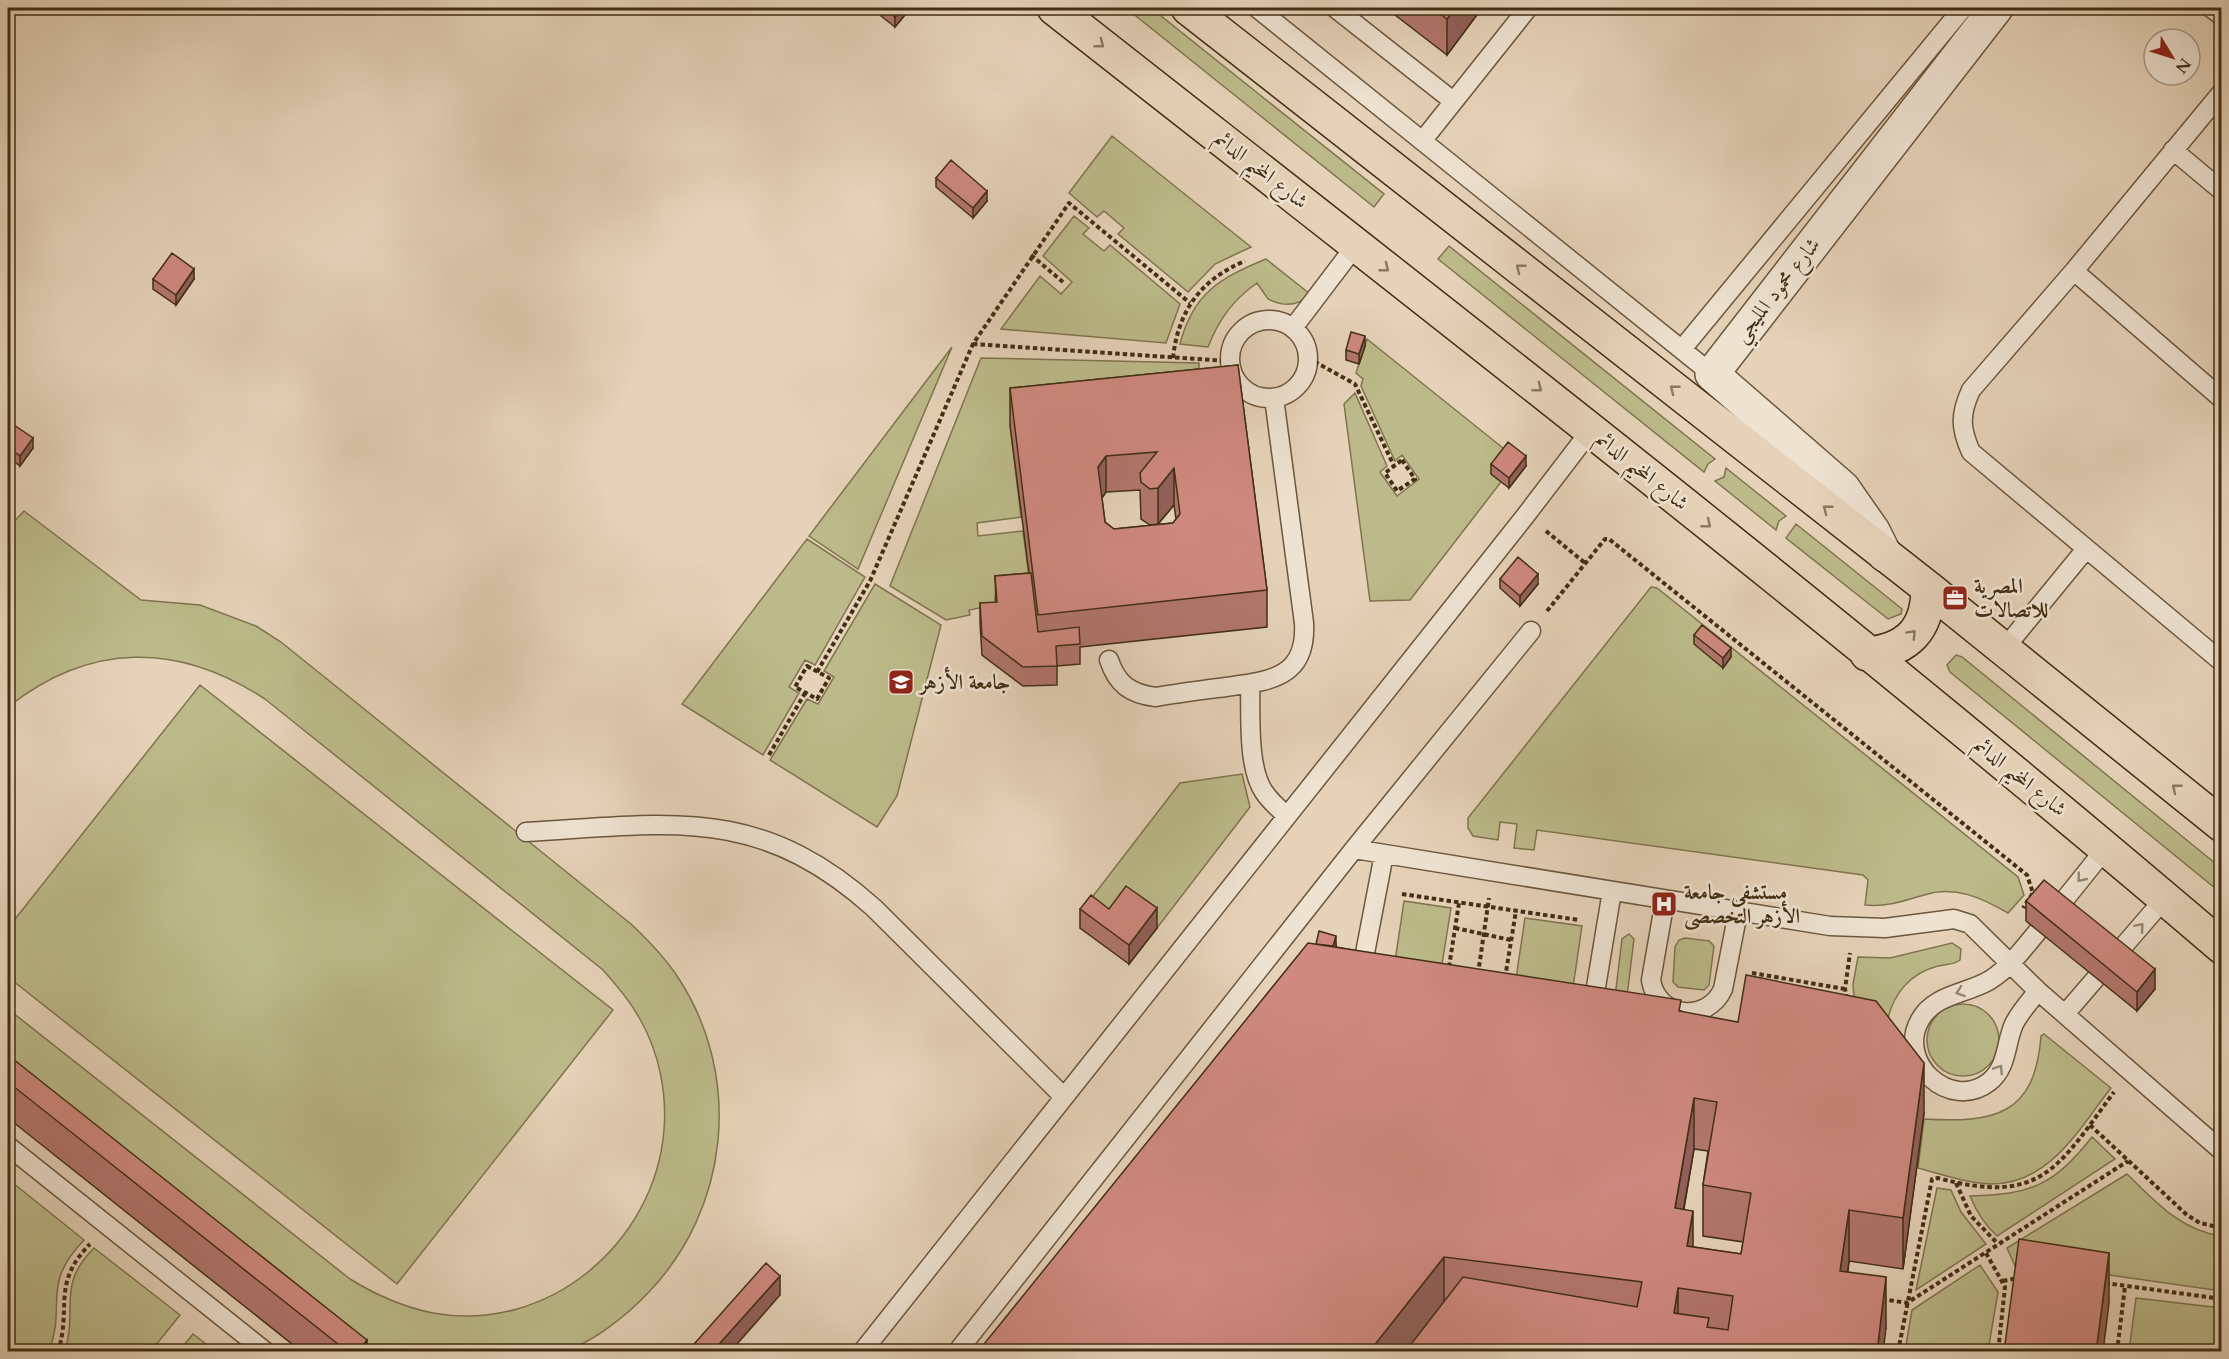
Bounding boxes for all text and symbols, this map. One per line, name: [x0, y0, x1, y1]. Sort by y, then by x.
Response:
north arrow: [2142, 27, 2202, 87]
one-way arrow: [1093, 36, 1104, 47]
text: N: [2170, 53, 2196, 78]
street label: شارع المخيم الدائم: [1204, 124, 1314, 221]
street label: شارع محمود المليجي: [1727, 231, 1831, 352]
one-way arrow: [1378, 260, 1389, 271]
one-way arrow: [1516, 265, 1527, 276]
one-way arrow: [1531, 381, 1542, 392]
one-way arrow: [1669, 385, 1680, 396]
street label: شارع المخيم الدائم: [1586, 424, 1695, 522]
one-way arrow: [1823, 506, 1834, 517]
one-way arrow: [1700, 516, 1711, 527]
place label: المصرية للاتصالات: [1974, 572, 2048, 625]
office icon: المصرية للاتصالات: [1940, 583, 1970, 613]
one-way arrow: [1905, 631, 1916, 642]
place label: جامعة الأزهر: [918, 666, 1010, 697]
school or university icon: جامعة الأزهر: [886, 667, 916, 697]
street label: شارع المخيم الدائم: [1964, 730, 2073, 828]
one-way arrow: [2172, 785, 2183, 796]
one-way arrow: [2078, 871, 2089, 882]
place label: مستشفى جامعة الأزهر التخصصى: [1684, 878, 1800, 931]
hospital icon: مستشفى جامعة الأزهر التخصصى: [1649, 889, 1679, 919]
one-way arrow: [2133, 923, 2144, 934]
one-way arrow: [1955, 985, 1966, 998]
one-way arrow: [1992, 1065, 2004, 1075]

